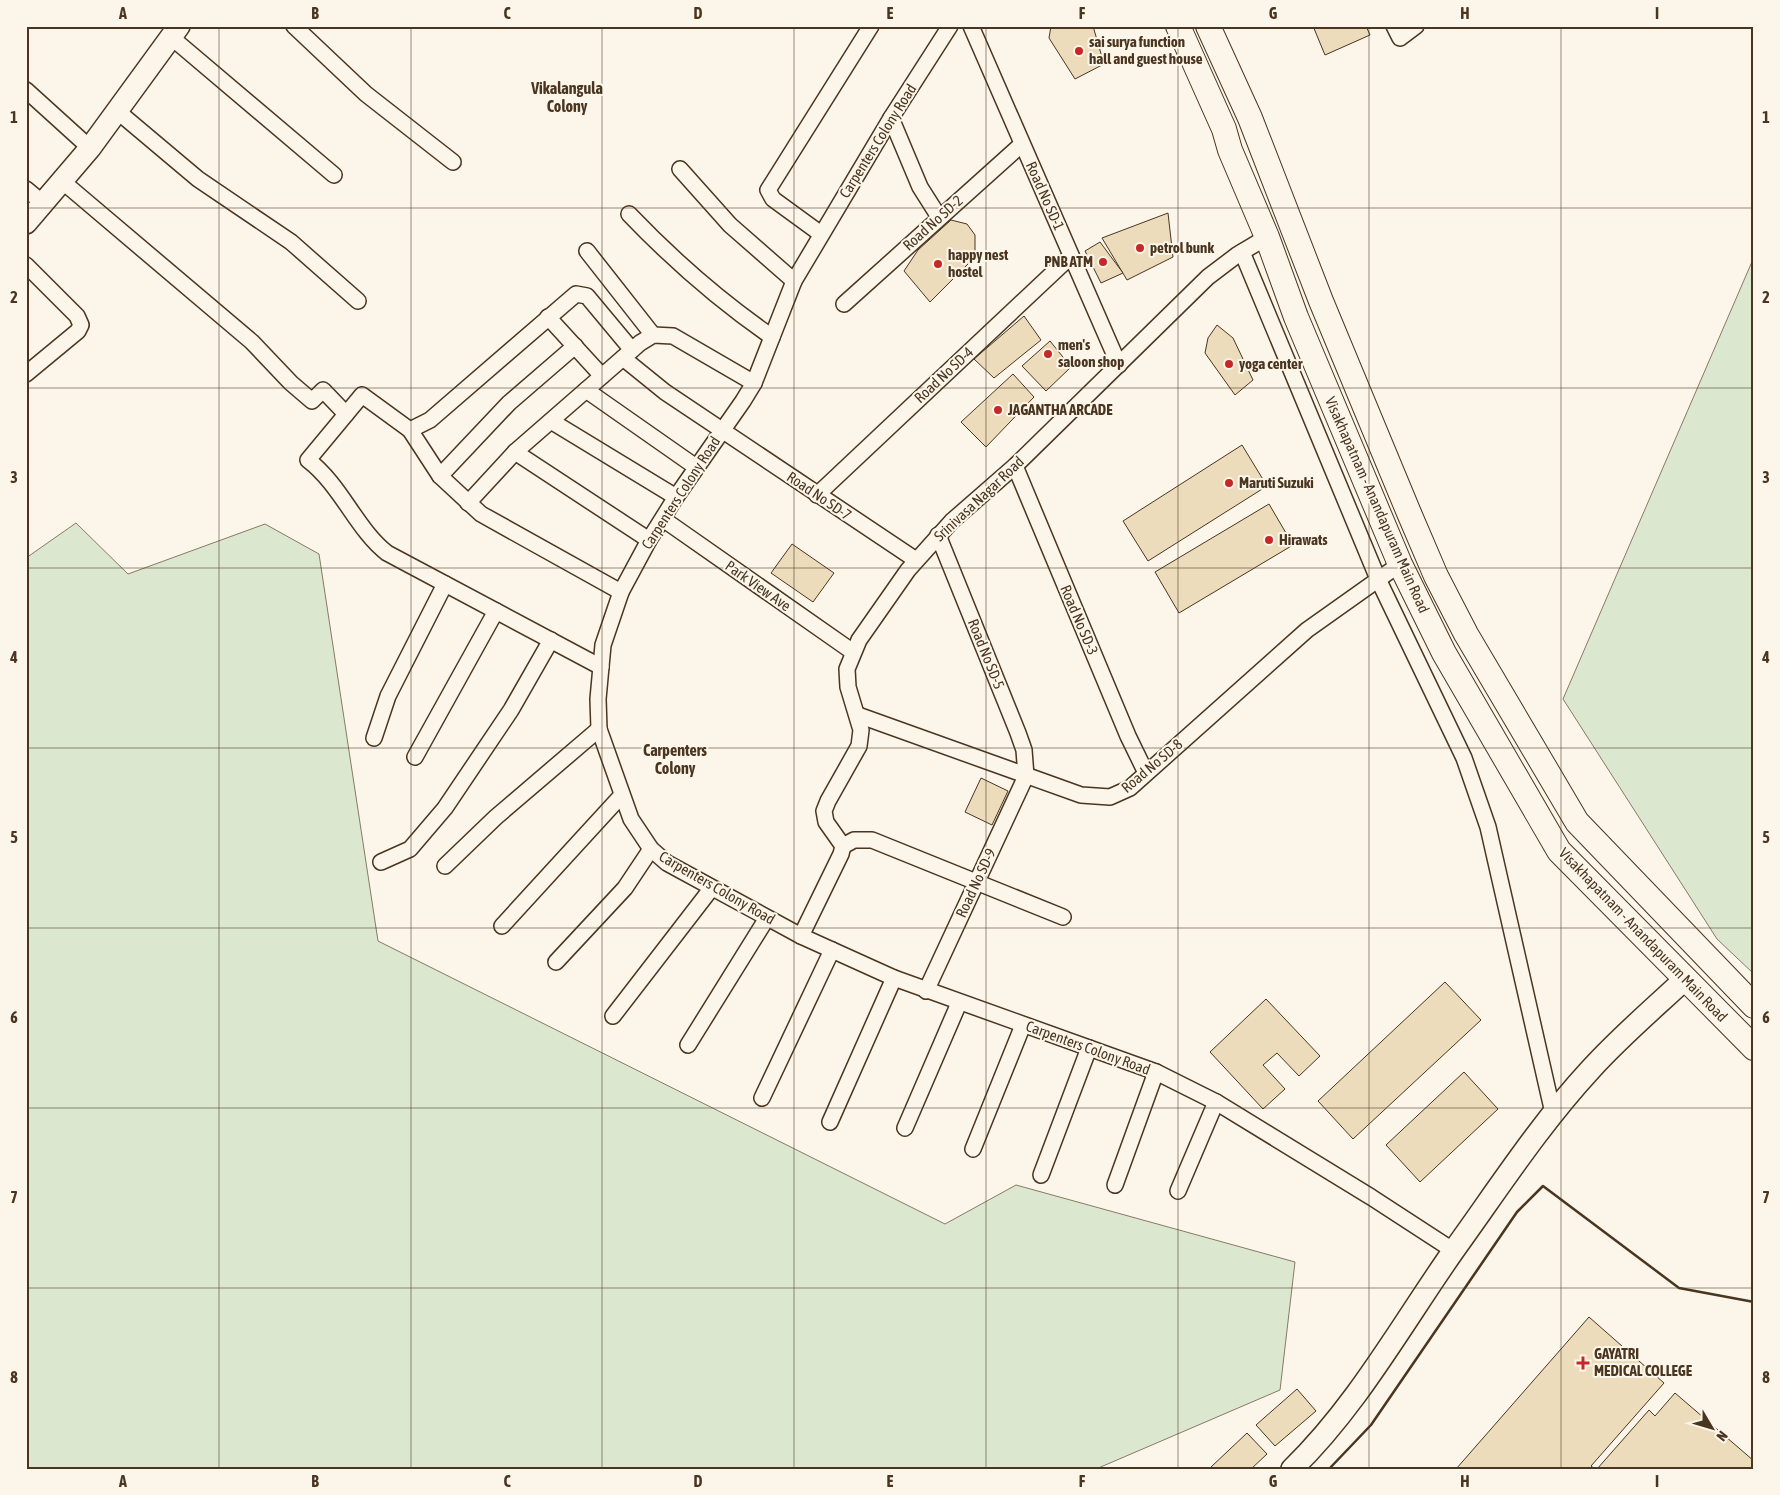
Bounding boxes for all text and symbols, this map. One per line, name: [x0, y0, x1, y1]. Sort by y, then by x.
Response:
text: A: [118, 4, 127, 22]
text: B: [311, 4, 319, 22]
text: C: [503, 4, 511, 22]
text: D: [694, 4, 703, 22]
text: E: [887, 4, 894, 22]
text: F: [1079, 4, 1086, 22]
text: G: [1269, 4, 1278, 22]
text: H: [1460, 4, 1470, 22]
text: I: [1655, 4, 1659, 22]
place label: sai surya function hall and guest house: [1089, 33, 1203, 67]
marker: sai surya function hall and guest house: [1073, 45, 1085, 57]
district label: Vikalangula Colony: [530, 79, 603, 115]
street label: Carpenters Colony Road: [836, 81, 919, 201]
text: 1: [10, 108, 18, 126]
text: 1: [1762, 108, 1770, 126]
street label: Road No SD-1: [1023, 159, 1068, 233]
street label: Road No SD-2: [899, 192, 966, 254]
place label: petrol bunk: [1150, 239, 1214, 256]
marker: petrol bunk: [1134, 242, 1146, 254]
place label: happy nest hostel: [948, 246, 1009, 280]
place label: PNB ATM: [1044, 253, 1093, 270]
marker: PNB ATM: [1097, 256, 1109, 268]
marker: happy nest hostel: [932, 258, 944, 270]
text: 2: [10, 288, 18, 306]
text: 2: [1762, 288, 1770, 306]
place label: men's saloon shop: [1058, 336, 1124, 370]
street label: Road No SD-4: [911, 343, 977, 406]
marker: men's saloon shop: [1042, 348, 1054, 360]
place label: yoga center: [1239, 355, 1303, 372]
marker: yoga center: [1223, 358, 1235, 370]
street label: Visakhapatnam - Anandapuram Main Road: [1322, 394, 1433, 616]
place label: JAGANTHA ARCADE: [1007, 401, 1113, 418]
marker: JAGANTHA ARCADE: [992, 404, 1004, 416]
street label: Carpenters Colony Road: [638, 433, 723, 552]
street label: Srinivasa Nagar Road: [930, 453, 1027, 545]
text: 3: [10, 468, 18, 486]
street label: Road No SD-7: [784, 468, 855, 523]
text: 3: [1762, 468, 1770, 486]
place label: Maruti Suzuki: [1239, 474, 1314, 491]
marker: Maruti Suzuki: [1223, 477, 1235, 489]
place label: Hirawats: [1279, 531, 1328, 548]
marker: Hirawats: [1263, 534, 1275, 546]
street label: Park View Ave: [722, 557, 794, 614]
street label: Road No SD-3: [1057, 582, 1102, 657]
street label: Road No SD-5: [965, 616, 1008, 691]
text: 4: [9, 648, 18, 666]
text: 4: [1761, 648, 1770, 666]
street label: Road No SD-8: [1118, 735, 1186, 796]
district label: Carpenters Colony: [643, 741, 707, 777]
text: 5: [10, 828, 18, 846]
text: 5: [1762, 828, 1770, 846]
street label: Visakhapatnam - Anandapuram Main Road: [1556, 844, 1731, 1025]
street label: Road No SD-9: [952, 846, 999, 920]
street label: Carpenters Colony Road: [656, 847, 778, 928]
text: 6: [10, 1008, 18, 1026]
text: 6: [1762, 1008, 1770, 1026]
street label: Carpenters Colony Road: [1024, 1017, 1153, 1078]
text: 7: [10, 1188, 18, 1206]
text: 7: [1762, 1188, 1770, 1206]
place label: GAYATRI MEDICAL COLLEGE: [1594, 1345, 1693, 1379]
marker: GAYATRI MEDICAL COLLEGE: [1576, 1356, 1590, 1370]
text: 8: [10, 1368, 18, 1386]
text: 8: [1762, 1368, 1770, 1386]
north arrow: [1688, 1402, 1738, 1452]
text: N: [1713, 1428, 1731, 1444]
text: A: [118, 1472, 127, 1490]
text: B: [311, 1472, 319, 1490]
text: C: [503, 1472, 511, 1490]
text: D: [694, 1472, 703, 1490]
text: E: [887, 1472, 894, 1490]
text: F: [1079, 1472, 1086, 1490]
text: G: [1269, 1472, 1278, 1490]
text: H: [1460, 1472, 1470, 1490]
text: I: [1655, 1472, 1659, 1490]

